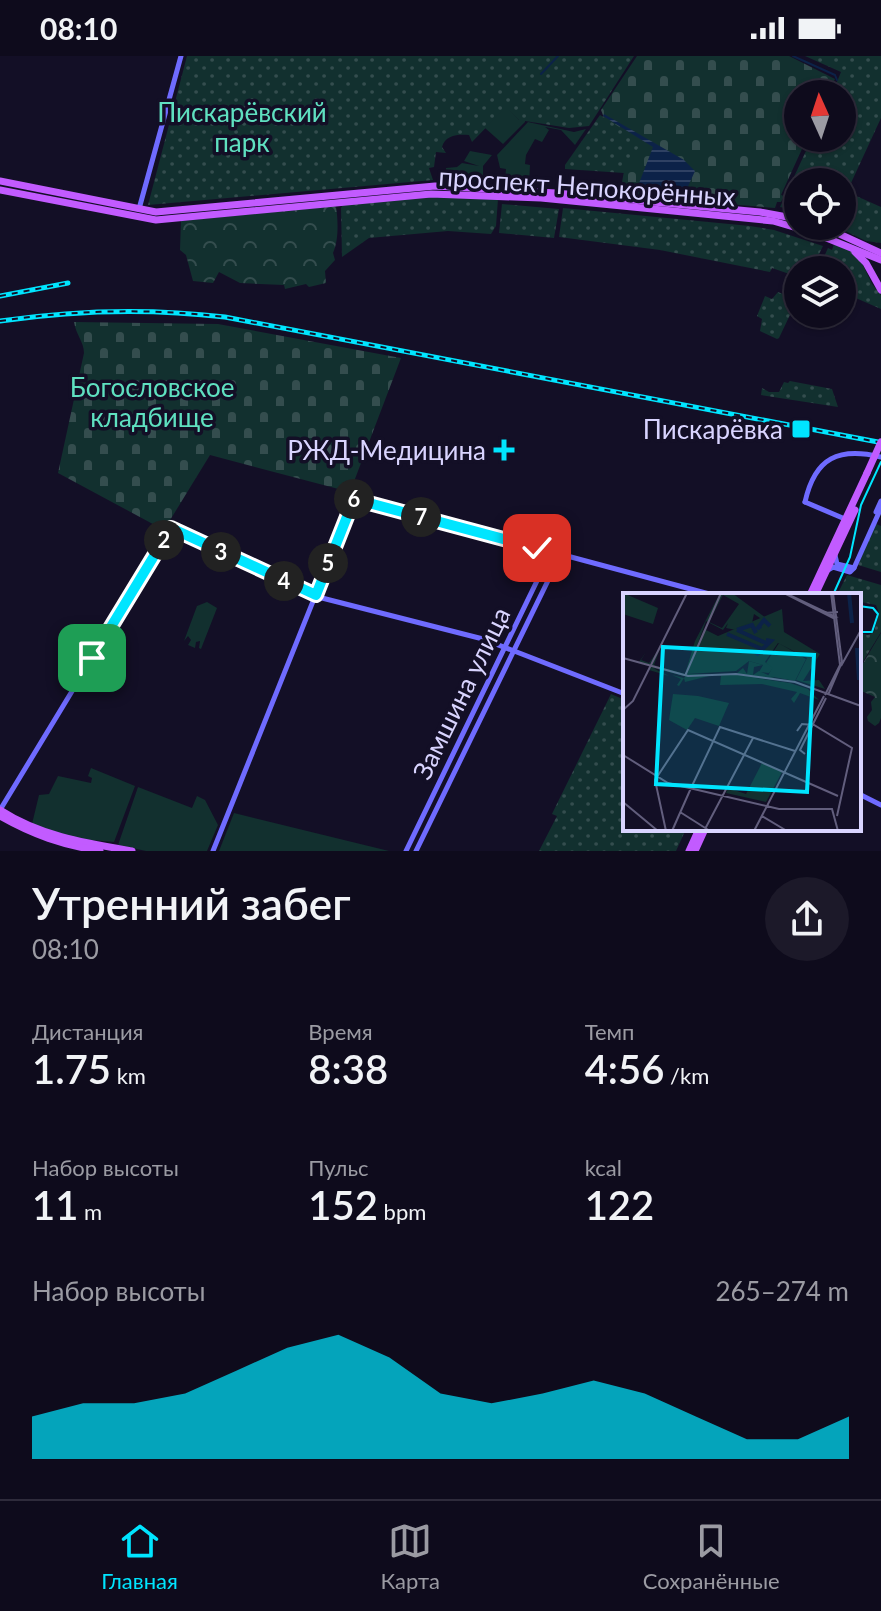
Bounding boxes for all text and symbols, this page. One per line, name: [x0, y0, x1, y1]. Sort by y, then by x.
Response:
text: 08:10: [40, 10, 117, 46]
north arrow: [784, 80, 856, 152]
map controls: [784, 80, 856, 328]
park label: Пискарёвский парк: [157, 96, 327, 158]
street label: проспект Непокорённых: [438, 160, 737, 212]
button: locate: [784, 168, 856, 240]
button: layers: [784, 256, 856, 328]
park label: Богословское кладбище: [70, 371, 234, 433]
place label: Пискарёвка: [643, 413, 783, 445]
marker: Пискарёвка: [790, 418, 812, 440]
place label: РЖД-Медицина: [287, 434, 486, 466]
marker: РЖД-Медицина: [493, 439, 515, 461]
pin: 6: [334, 479, 374, 519]
text: 6: [348, 485, 360, 512]
pin: 7: [401, 497, 441, 537]
text: 7: [415, 503, 427, 530]
pin: [503, 514, 571, 582]
pin: 2: [144, 520, 184, 560]
text: 2: [158, 526, 170, 553]
icon: check: [515, 526, 559, 570]
pin: 3: [201, 532, 241, 572]
text: 3: [215, 538, 227, 565]
pin: 5: [308, 543, 348, 583]
text: 5: [322, 549, 334, 576]
pin: 4: [264, 561, 304, 601]
text: 4: [278, 567, 290, 594]
inset map: [623, 593, 861, 831]
street label: Замшина улица: [405, 602, 517, 784]
pin: [58, 624, 126, 692]
icon: arrive: [70, 636, 114, 680]
text: Утренний забег: [32, 877, 351, 929]
button: share: [765, 877, 849, 961]
text: 08:10: [32, 933, 99, 965]
text: Дистанция: [32, 1018, 143, 1045]
text: Время: [308, 1018, 373, 1045]
text: Темп: [585, 1018, 635, 1045]
text: 1.75: [32, 1045, 111, 1093]
text: 8:38: [308, 1045, 388, 1093]
text: 4:56: [585, 1045, 664, 1093]
text: km: [111, 1062, 146, 1089]
text: /km: [664, 1062, 709, 1089]
text: Набор высоты: [32, 1154, 179, 1181]
text: Пульс: [308, 1154, 369, 1181]
text: kcal: [585, 1154, 622, 1181]
text: 11: [32, 1181, 78, 1229]
text: 152: [308, 1181, 378, 1229]
text: 122: [585, 1181, 654, 1229]
text: m: [78, 1198, 102, 1225]
text: bpm: [378, 1198, 426, 1225]
text: Набор высоты: [32, 1275, 206, 1307]
text: 265–274 m: [715, 1275, 849, 1307]
tab: Главная: [101, 1519, 178, 1594]
tab: Карта: [381, 1519, 440, 1594]
tab: Сохранённые: [643, 1519, 780, 1594]

